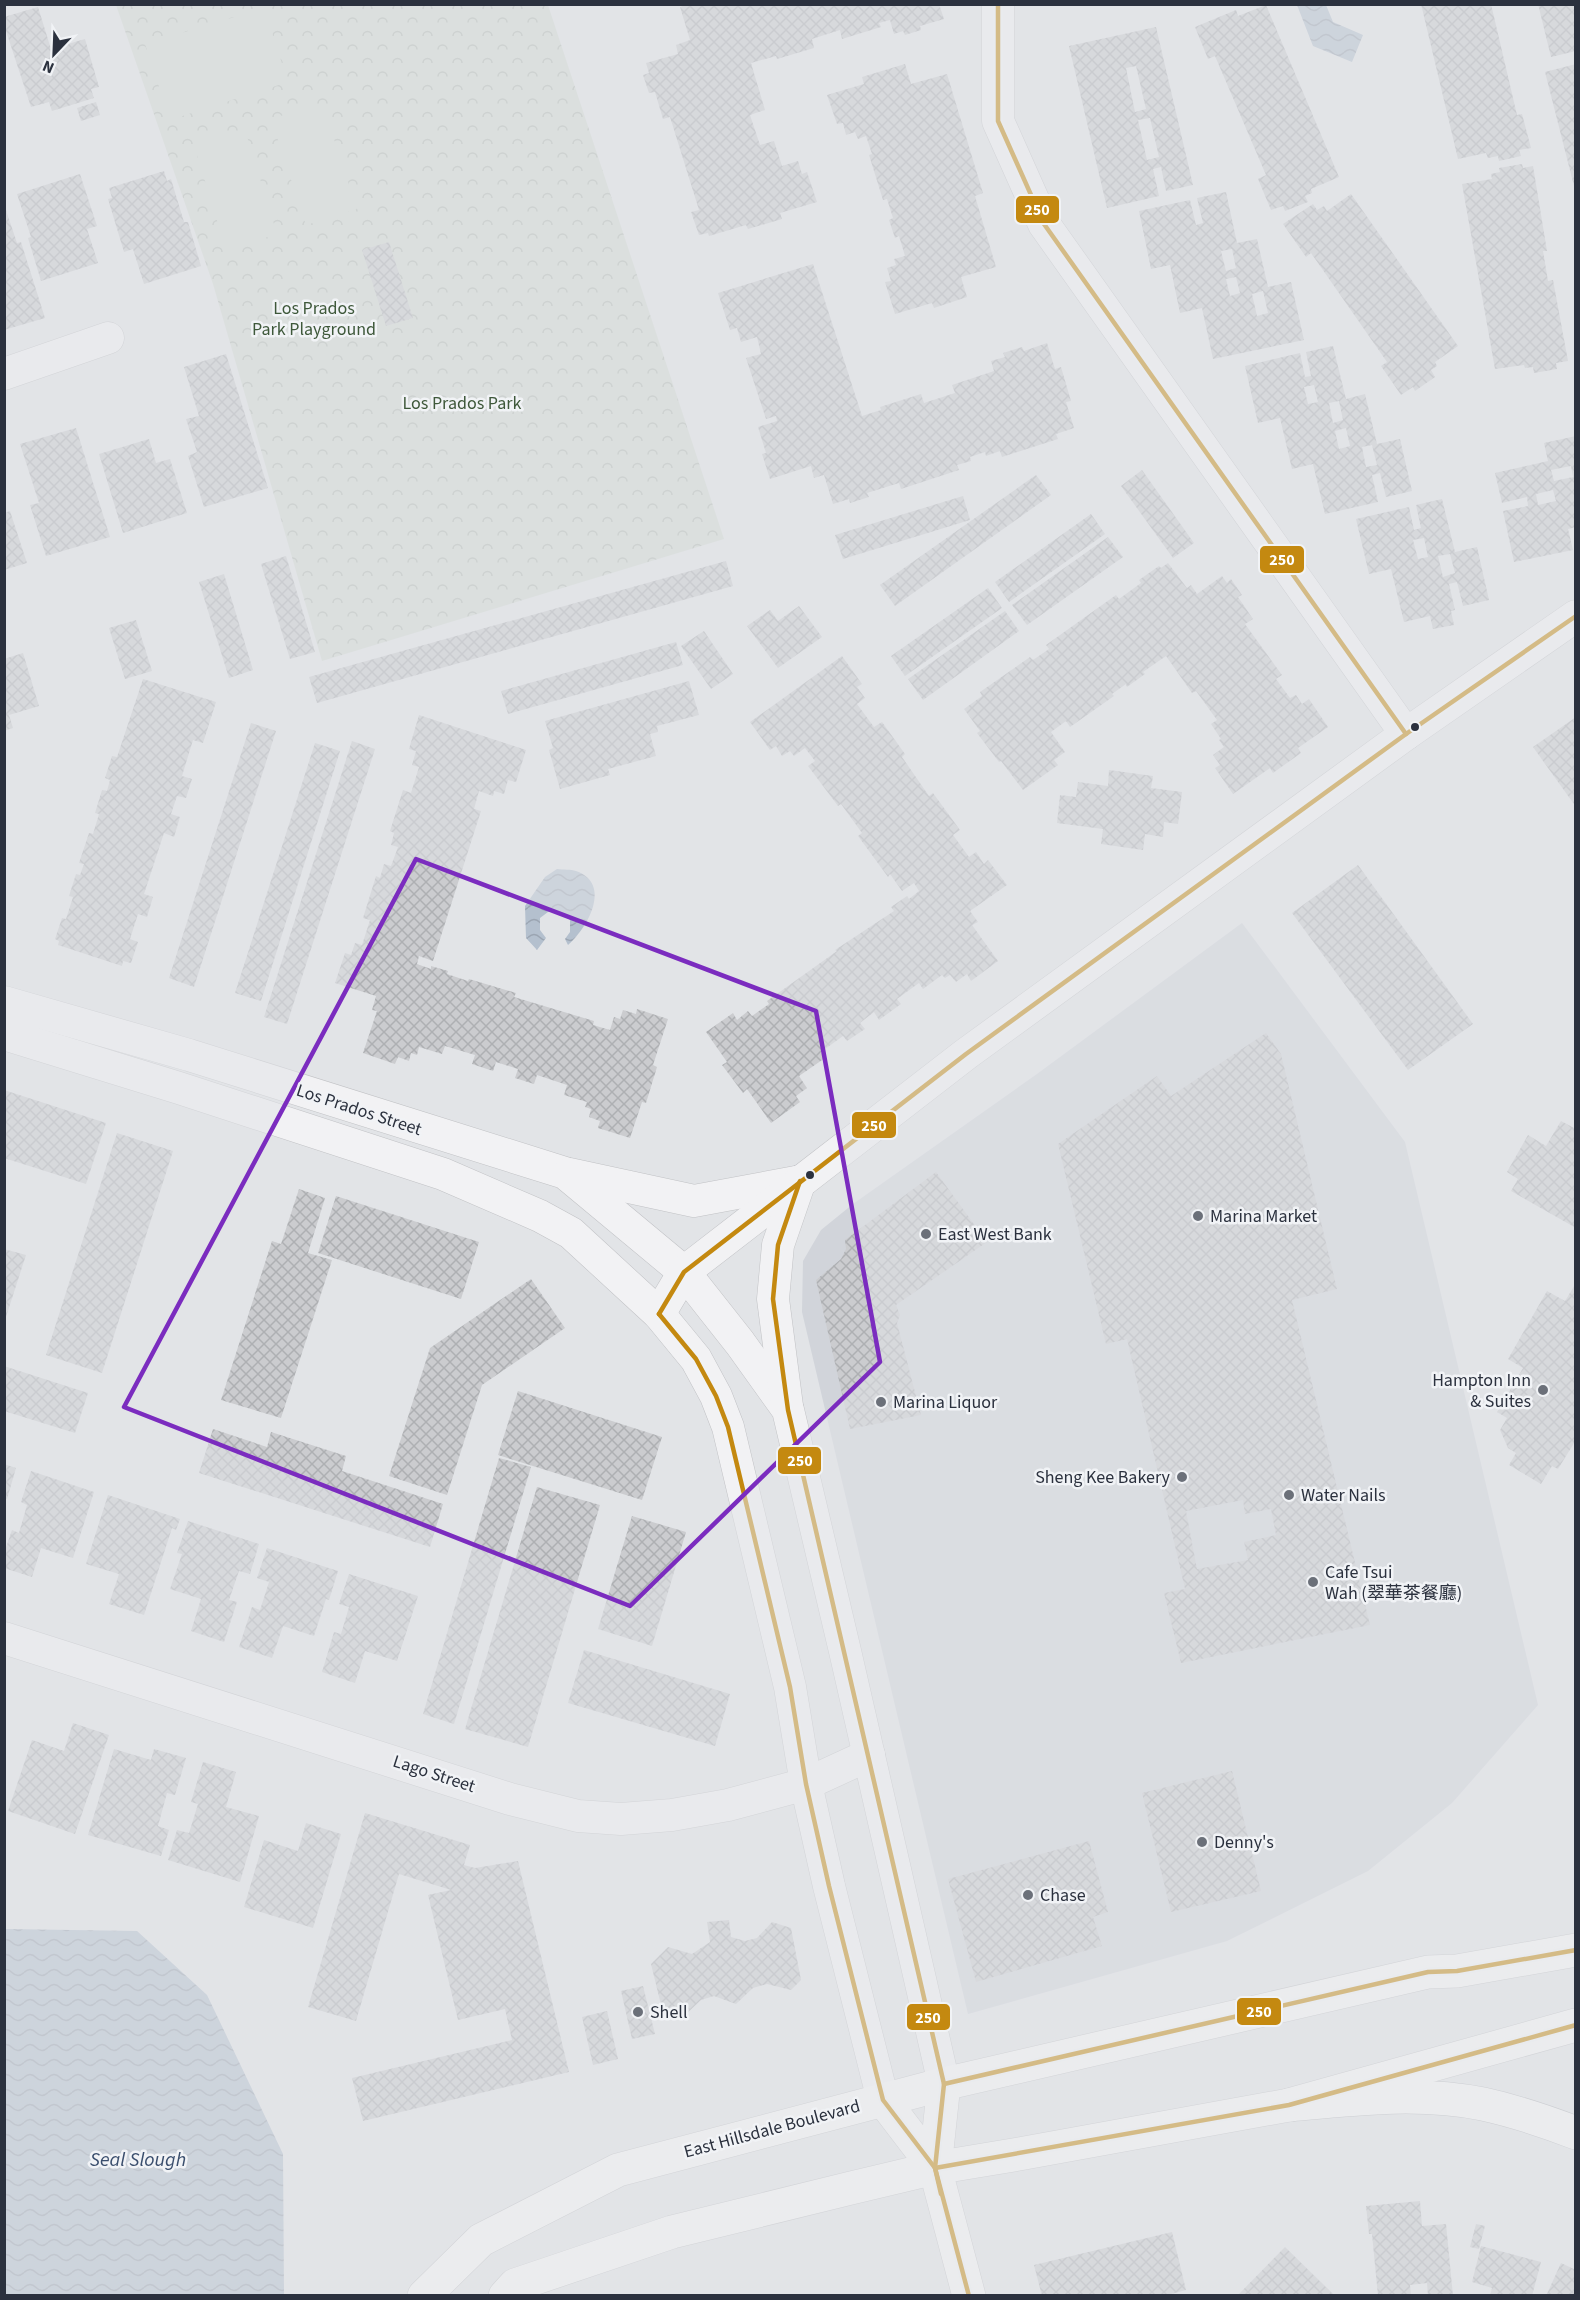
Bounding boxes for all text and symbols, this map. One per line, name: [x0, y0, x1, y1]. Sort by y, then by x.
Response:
north arrow: [24, 24, 84, 84]
text: N: [39, 55, 58, 79]
line badge: 250: [1015, 195, 1060, 224]
text: 250: [1024, 199, 1050, 221]
park label: Los Prados Park Playground: [252, 296, 376, 342]
park label: Los Prados Park: [403, 391, 522, 416]
line badge: 250: [1259, 545, 1305, 574]
text: 250: [1269, 549, 1295, 571]
unlabelled marker: [1409, 721, 1421, 733]
street label: Los Prados Street: [293, 1078, 425, 1142]
line badge: 250: [851, 1111, 897, 1139]
text: 250: [861, 1115, 887, 1137]
unlabelled marker: [804, 1169, 816, 1181]
place label: Marina Market: [1210, 1204, 1317, 1229]
marker: Marina Market: [1191, 1209, 1205, 1223]
place label: East West Bank: [938, 1222, 1052, 1247]
marker: East West Bank: [919, 1227, 933, 1241]
place label: Hampton Inn & Suites: [1432, 1368, 1531, 1414]
marker: Hampton Inn & Suites: [1536, 1383, 1550, 1397]
place label: Marina Liquor: [893, 1390, 998, 1415]
marker: Marina Liquor: [874, 1395, 888, 1409]
line badge: 250: [777, 1446, 822, 1475]
text: 250: [787, 1450, 813, 1472]
place label: Sheng Kee Bakery: [1035, 1465, 1171, 1490]
marker: Sheng Kee Bakery: [1175, 1470, 1189, 1484]
place label: Water Nails: [1301, 1483, 1386, 1508]
marker: Water Nails: [1282, 1488, 1296, 1502]
place label: Cafe Tsui Wah (翠華茶餐廳): [1325, 1560, 1462, 1606]
marker: Cafe Tsui Wah (翠華茶餐廳): [1306, 1575, 1320, 1589]
street label: Lago Street: [390, 1749, 478, 1799]
place label: Denny's: [1214, 1830, 1274, 1855]
marker: Denny's: [1195, 1835, 1209, 1849]
place label: Chase: [1040, 1883, 1086, 1908]
marker: Chase: [1021, 1888, 1035, 1902]
line badge: 250: [1236, 1997, 1282, 2026]
place label: Shell: [650, 2000, 688, 2025]
text: 250: [1246, 2001, 1272, 2023]
line badge: 250: [906, 2003, 951, 2031]
marker: Shell: [631, 2005, 645, 2019]
text: 250: [915, 2007, 941, 2029]
street label: East Hillsdale Boulevard: [681, 2093, 863, 2165]
water label: Seal Slough: [90, 2146, 186, 2174]

